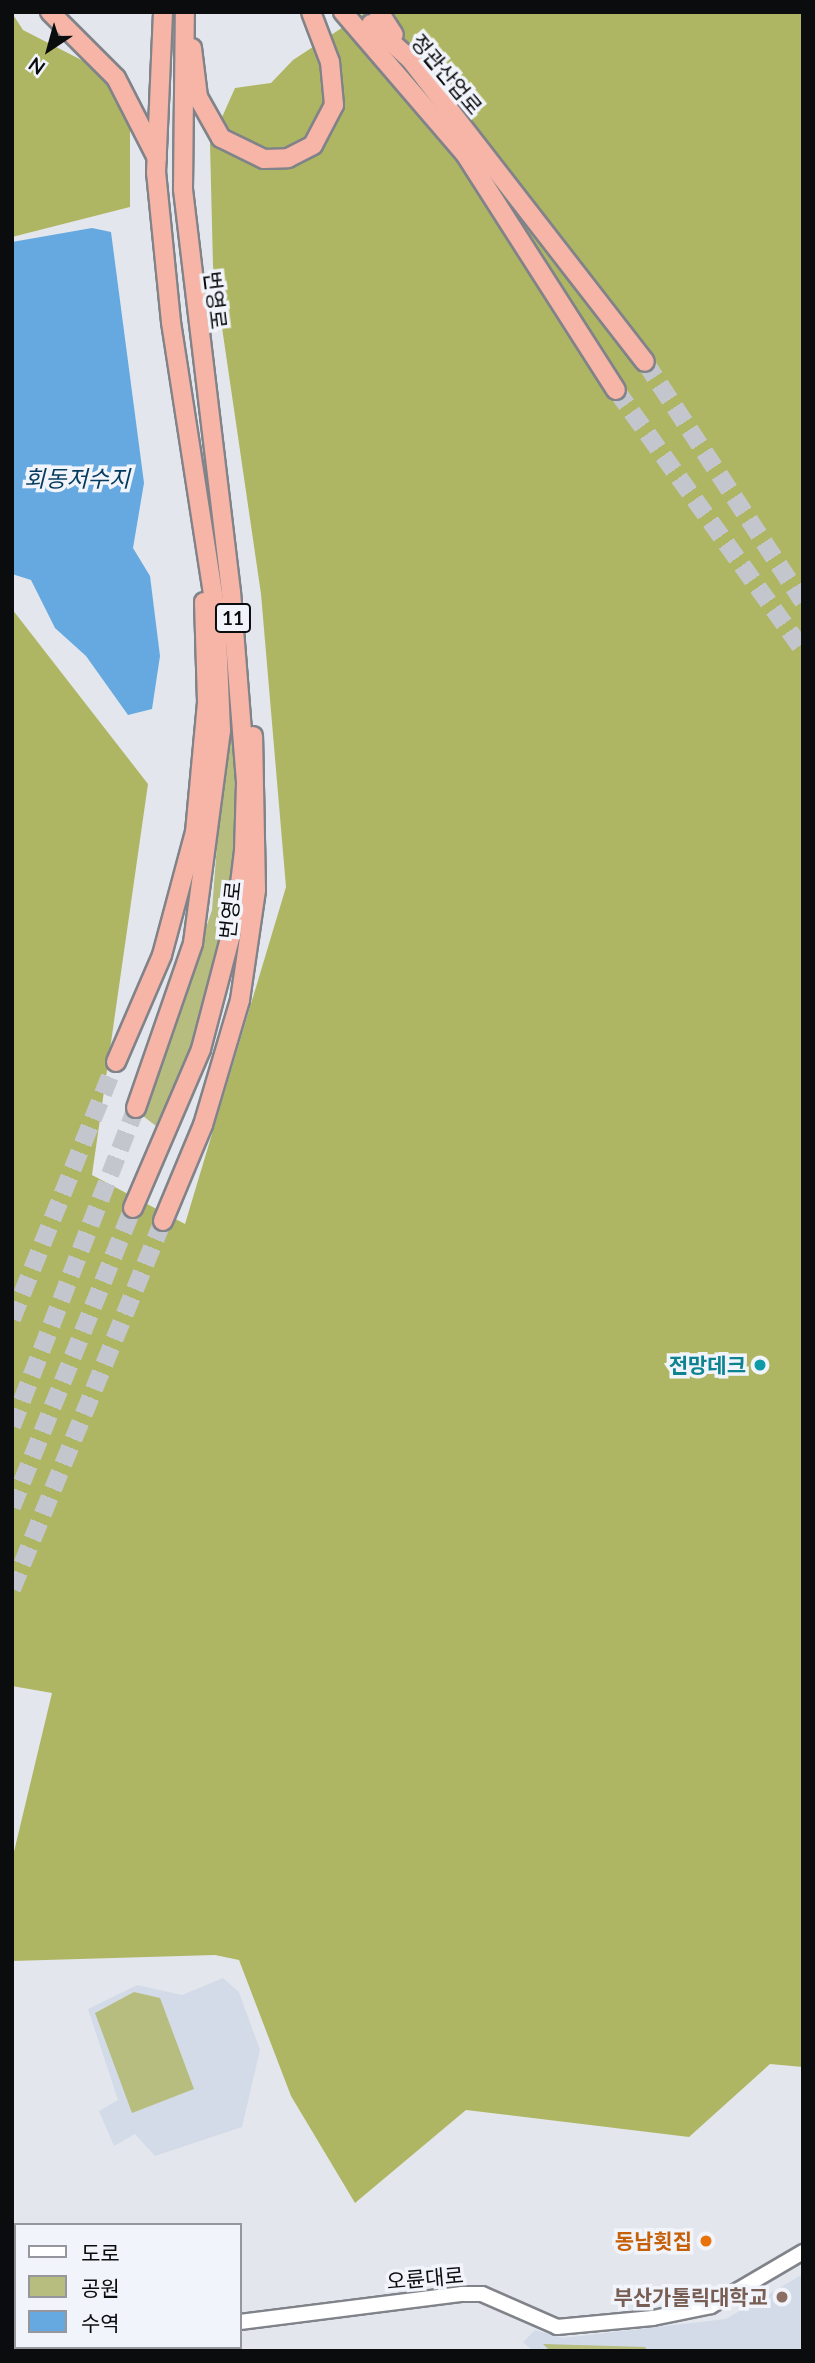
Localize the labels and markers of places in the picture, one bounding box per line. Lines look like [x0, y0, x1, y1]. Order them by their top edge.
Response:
place label: 전망데크 [669, 1352, 746, 1378]
marker: 전망데크 [752, 1357, 768, 1373]
place label: 동남횟집 [615, 2228, 692, 2254]
marker: 동남횟집 [698, 2233, 714, 2249]
place label: 부산가톨릭대학교 [613, 2284, 768, 2310]
marker: 부산가톨릭대학교 [774, 2289, 790, 2305]

